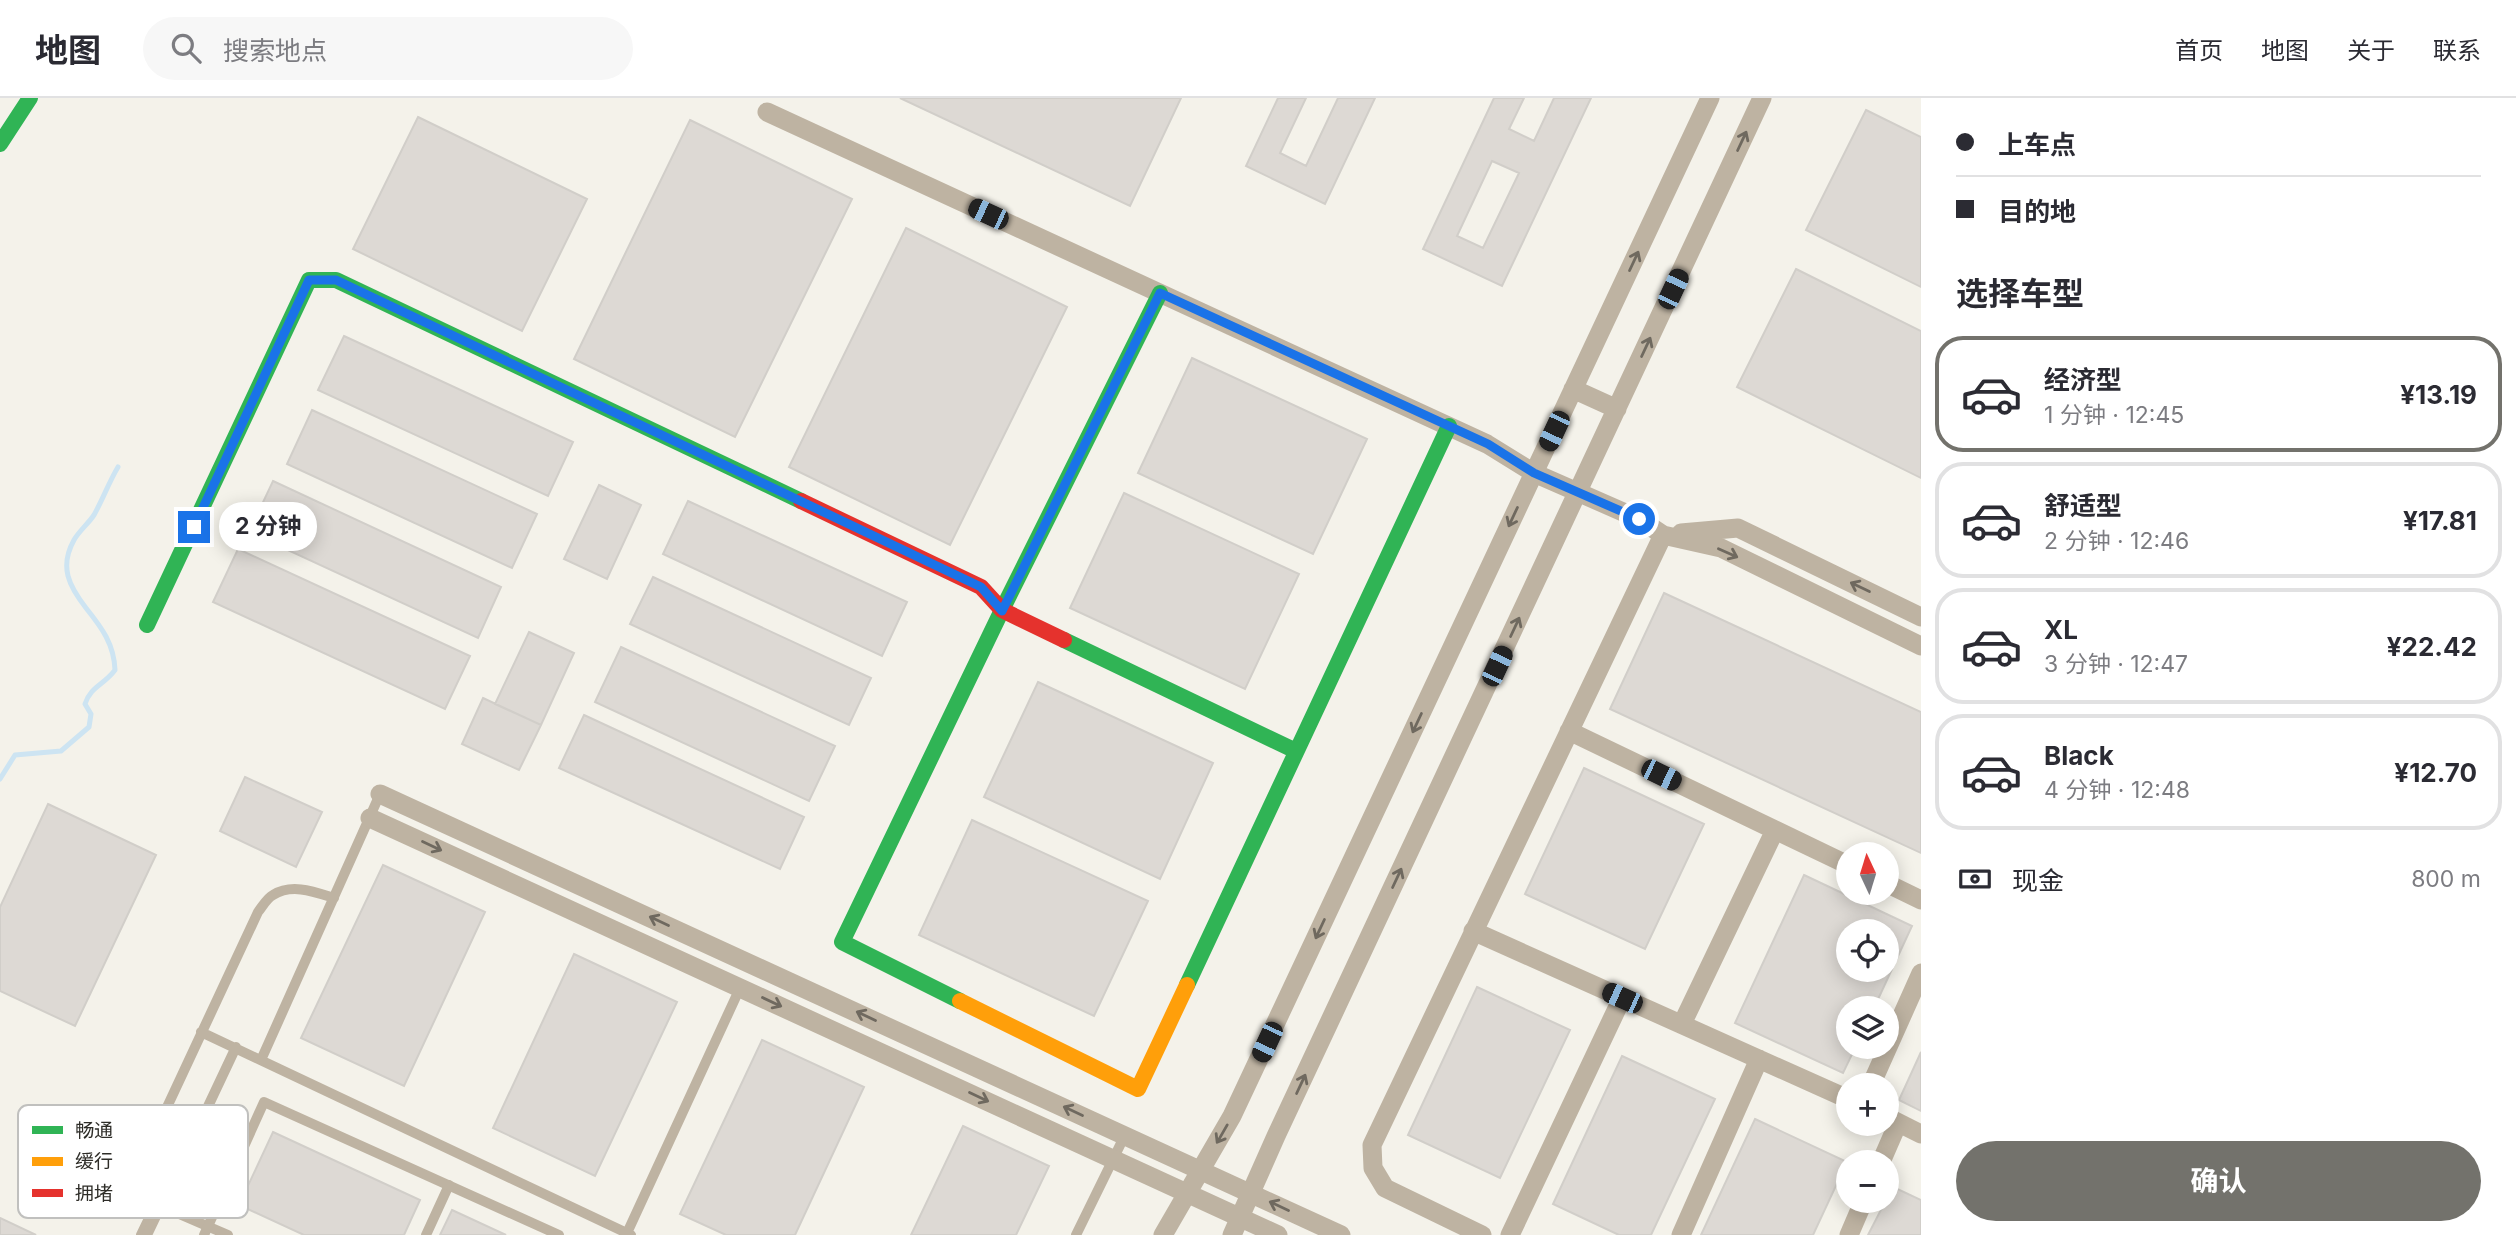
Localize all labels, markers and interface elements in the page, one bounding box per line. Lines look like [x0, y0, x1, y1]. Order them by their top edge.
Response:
search box [143, 17, 633, 80]
icon: search [167, 29, 205, 67]
text: 地图 [35, 30, 101, 70]
text: 搜索地点 [223, 35, 327, 66]
text: 首页 [2175, 36, 2223, 65]
text: 地图 [2261, 36, 2309, 65]
text: 关于 [2347, 36, 2395, 65]
text: 联系 [2433, 36, 2481, 65]
text: 上车点 [1998, 129, 2076, 160]
one-way arrow [1736, 131, 1749, 152]
car [965, 196, 1012, 232]
text: 目的地 [1998, 196, 2076, 227]
one-way arrow [1628, 250, 1641, 271]
car [1655, 266, 1692, 312]
text: 选择车型 [1956, 274, 2084, 313]
one-way arrow [1640, 337, 1653, 358]
icon: car [1960, 363, 2023, 426]
text: 经济型 [2044, 364, 2122, 395]
text: ¥13.19 [2400, 379, 2477, 410]
text: 1 分钟 · 12:45 [2044, 401, 2184, 429]
car [1536, 408, 1573, 454]
icon: car [1960, 489, 2023, 552]
text: 舒适型 [2044, 490, 2122, 521]
callout: 2 分钟 [218, 502, 316, 551]
route start [1623, 503, 1655, 535]
text: ¥17.81 [2403, 505, 2477, 536]
one-way arrow [1506, 506, 1519, 527]
route end [178, 511, 210, 543]
text: 2 分钟 [235, 512, 301, 540]
text: 2 分钟 · 12:46 [2044, 527, 2189, 555]
one-way arrow [1717, 547, 1738, 560]
one-way arrow [1849, 580, 1871, 593]
text: XL [2044, 614, 2078, 645]
icon: car [1960, 615, 2023, 678]
one-way arrow [1509, 617, 1522, 638]
text: ¥22.42 [2387, 631, 2477, 662]
car [1479, 643, 1516, 689]
text: 3 分钟 · 12:47 [2044, 650, 2188, 678]
one-way arrow [1409, 712, 1423, 733]
text: Black [2044, 740, 2114, 771]
icon: car [1960, 741, 2023, 804]
car [1638, 756, 1685, 794]
text: ¥12.70 [2394, 757, 2477, 788]
text: 4 分钟 · 12:48 [2044, 776, 2190, 804]
one-way arrow [421, 840, 442, 853]
north arrow [1836, 842, 1899, 905]
map controls [1836, 842, 1899, 1213]
icon: cash [1956, 860, 1994, 898]
text: 现金 [2012, 865, 2064, 896]
text: 800 m [2411, 865, 2481, 893]
one-way arrow [1391, 868, 1405, 889]
one-way arrow [649, 914, 670, 927]
one-way arrow [1313, 918, 1326, 939]
button: locate [1836, 919, 1899, 982]
car [1599, 980, 1646, 1016]
one-way arrow [761, 996, 782, 1010]
button: layers [1836, 996, 1899, 1059]
one-way arrow [856, 1009, 877, 1022]
car [1249, 1019, 1286, 1065]
button: + [1836, 1073, 1899, 1136]
one-way arrow [1295, 1074, 1308, 1095]
one-way arrow [968, 1091, 989, 1104]
one-way arrow [1063, 1104, 1084, 1117]
legend [18, 1105, 248, 1218]
text: 畅通 [75, 1119, 113, 1142]
one-way arrow [1215, 1124, 1229, 1144]
button: 确认 [1956, 1141, 2481, 1221]
text: 缓行 [75, 1150, 113, 1173]
button: − [1836, 1150, 1899, 1213]
text: 拥堵 [75, 1182, 113, 1205]
one-way arrow [1269, 1199, 1290, 1213]

